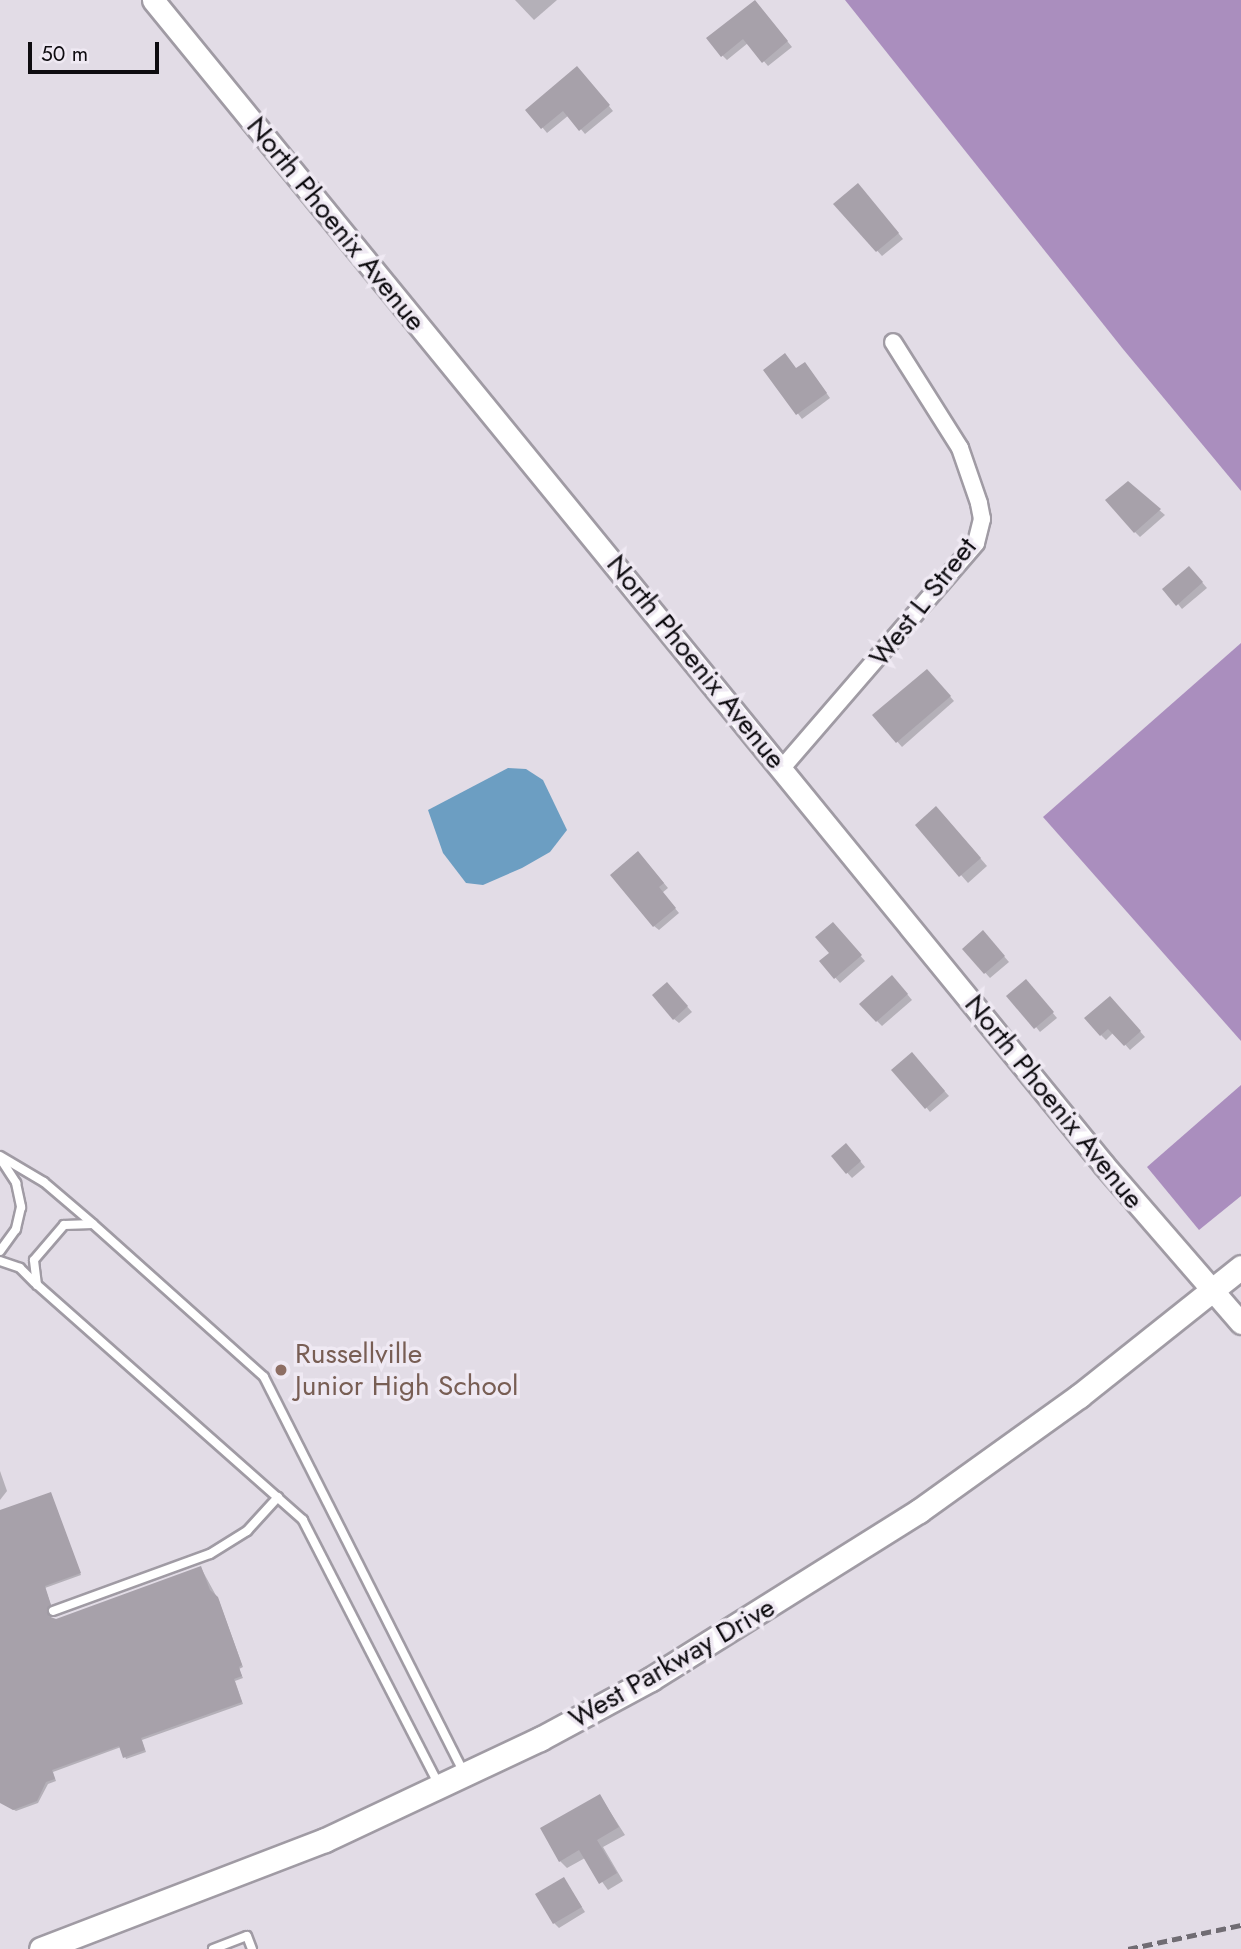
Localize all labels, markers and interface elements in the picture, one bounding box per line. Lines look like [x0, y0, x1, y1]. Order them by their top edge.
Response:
scale bar [32, 28, 163, 72]
text: 50 m [41, 39, 88, 69]
street label: North Phoenix Avenue [239, 110, 433, 338]
street label: West L Street [862, 531, 984, 673]
street label: North Phoenix Avenue [599, 548, 793, 776]
street label: North Phoenix Avenue [957, 988, 1151, 1216]
place label: Russellville Junior High School [295, 1337, 518, 1403]
marker: Russellville Junior High School [273, 1362, 289, 1378]
street label: West Parkway Drive [563, 1590, 781, 1736]

